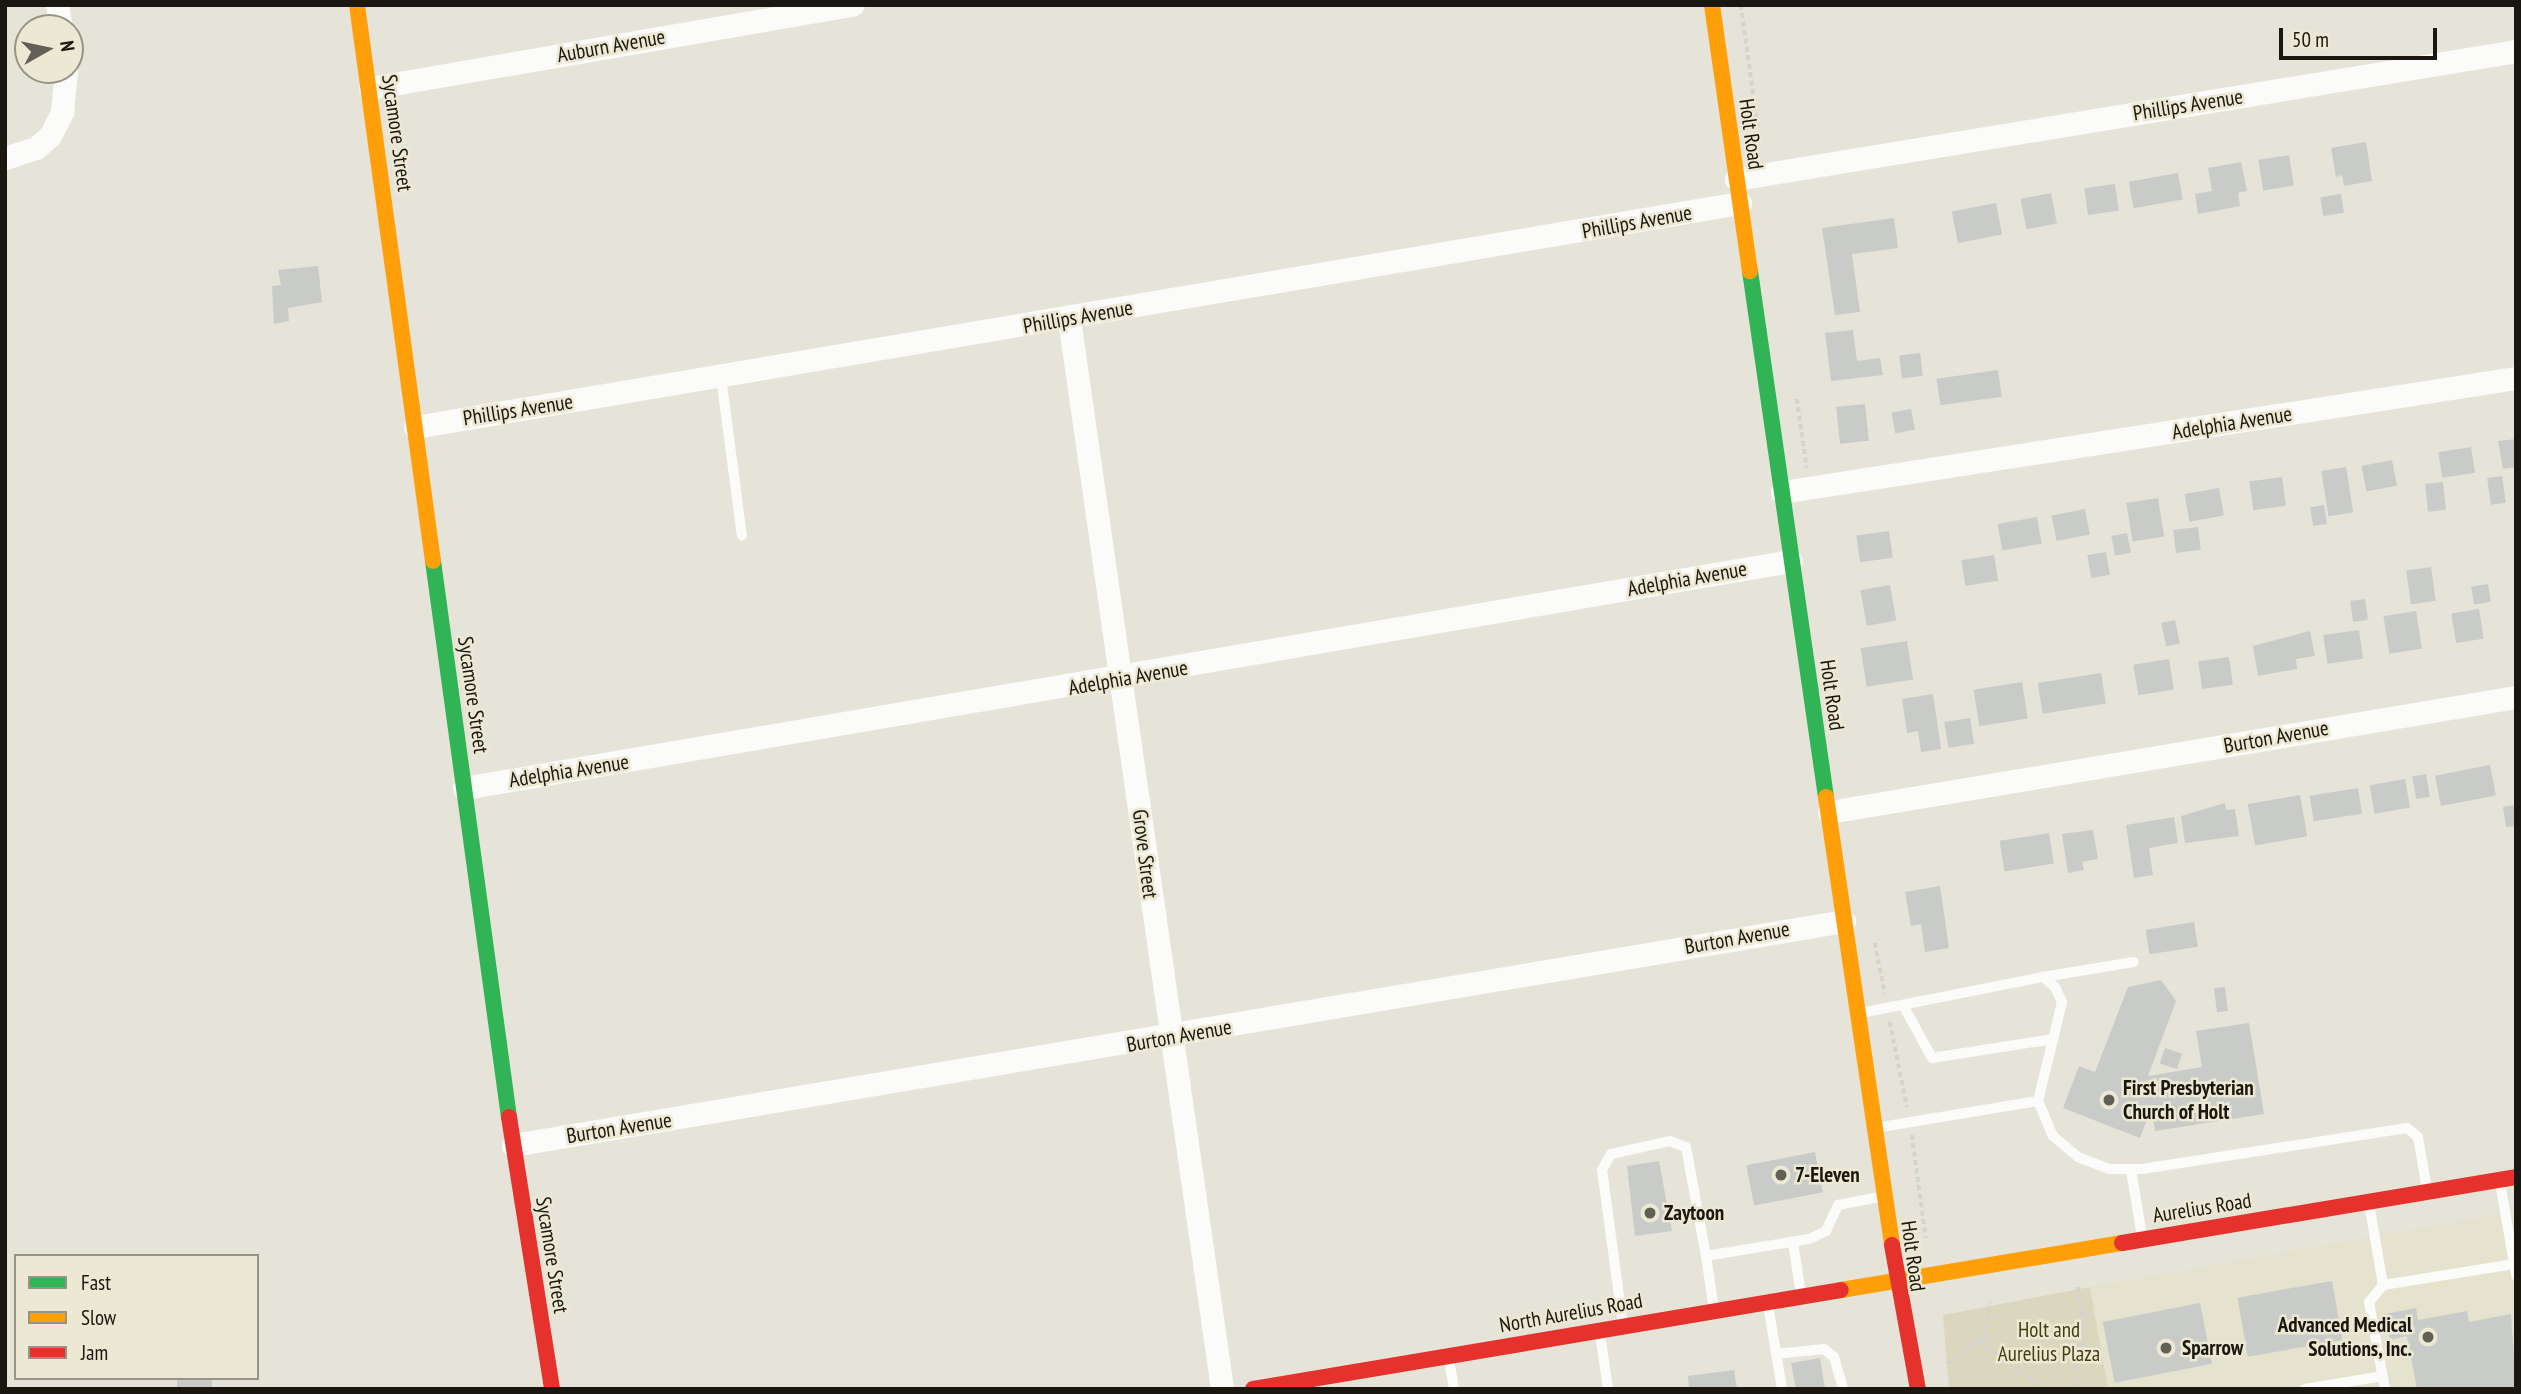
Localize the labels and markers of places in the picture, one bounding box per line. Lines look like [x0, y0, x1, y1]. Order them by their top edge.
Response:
place label: First Presbyterian Church of Holt [2123, 1075, 2254, 1125]
marker: First Presbyterian Church of Holt [2101, 1092, 2117, 1108]
place label: 7-Eleven [1795, 1162, 1860, 1188]
marker: 7-Eleven [1773, 1167, 1789, 1183]
place label: Zaytoon [1664, 1200, 1724, 1226]
marker: Zaytoon [1642, 1205, 1658, 1221]
place label: Advanced Medical Solutions, Inc. [2278, 1312, 2412, 1362]
marker: Advanced Medical Solutions, Inc. [2418, 1327, 2438, 1347]
place label: Sparrow [2182, 1335, 2243, 1361]
marker: Sparrow [2156, 1338, 2176, 1358]

